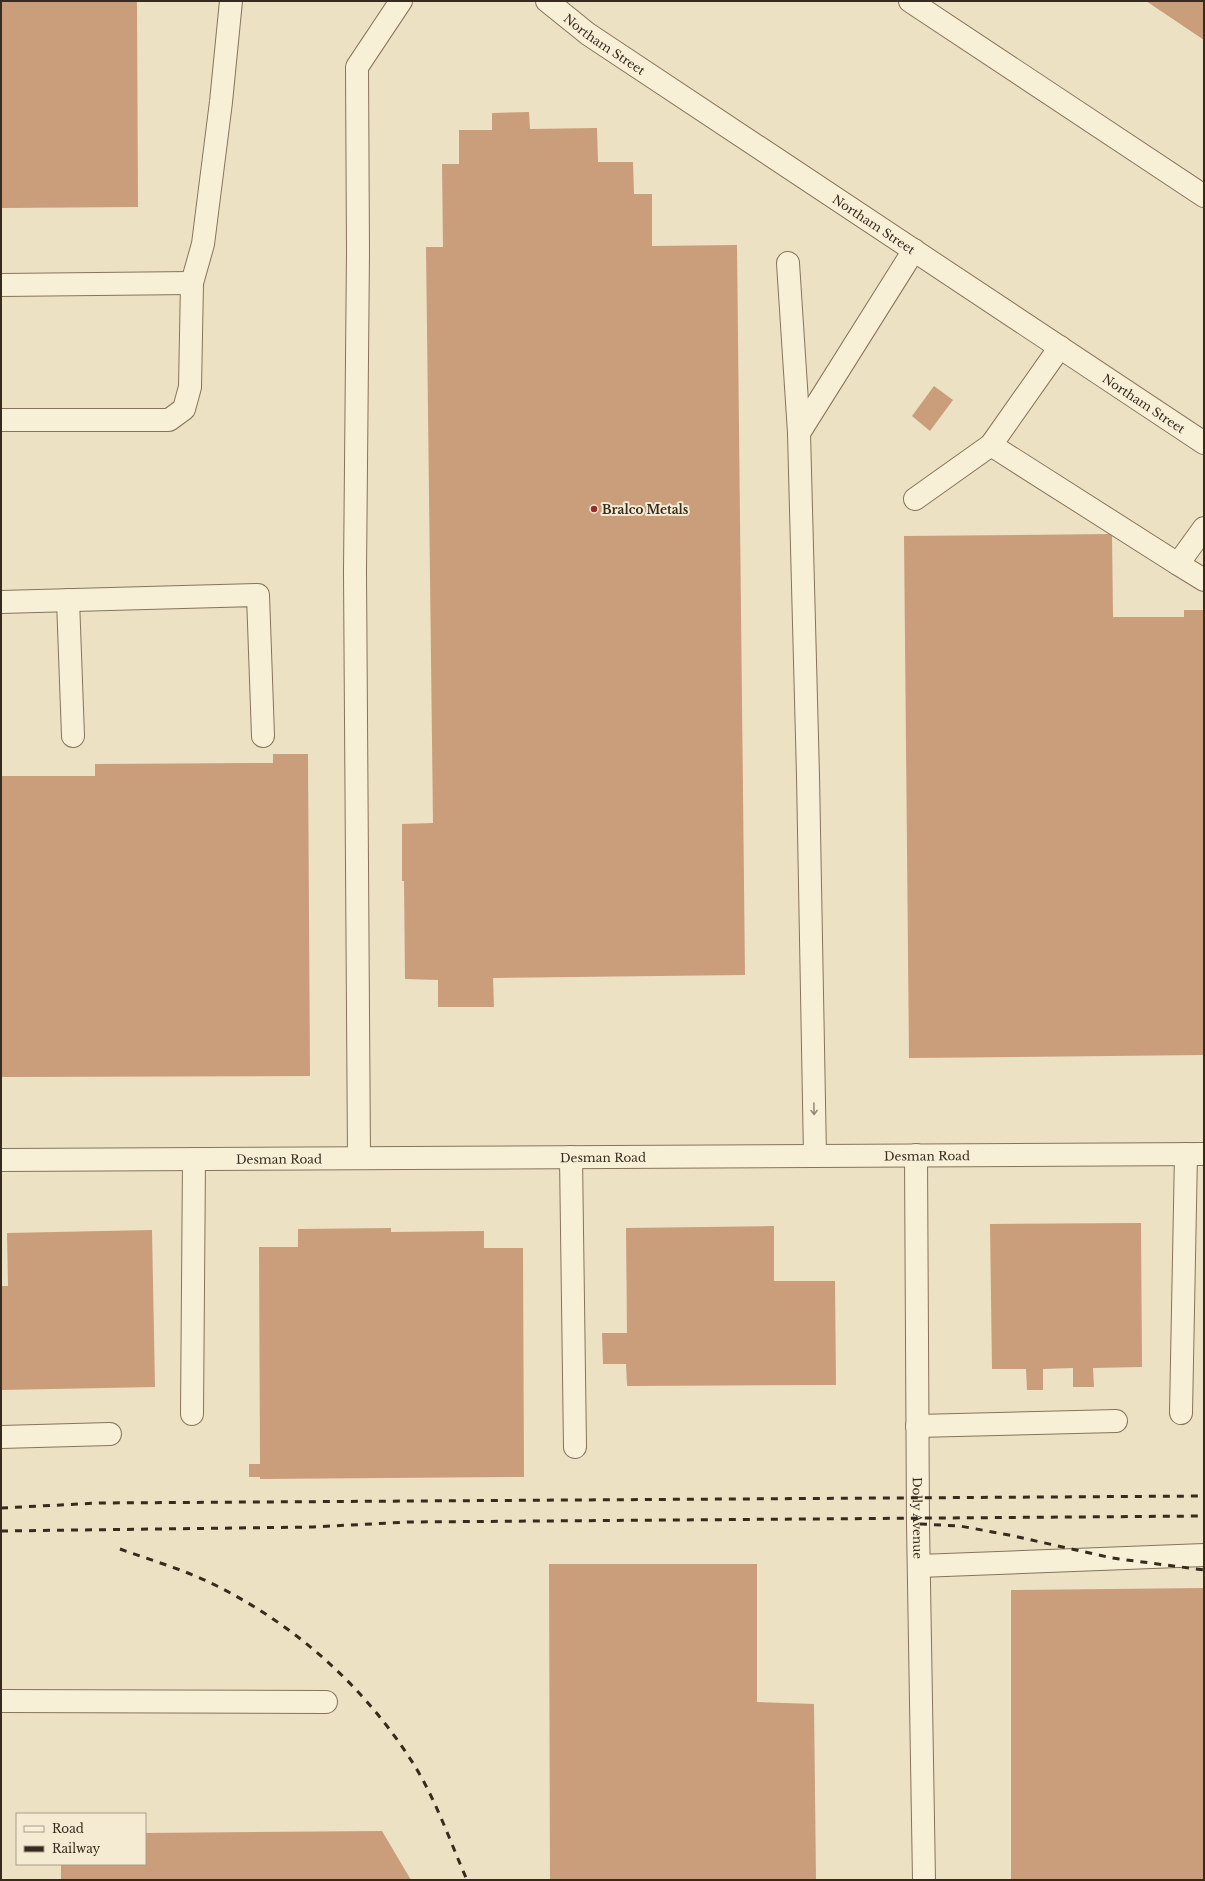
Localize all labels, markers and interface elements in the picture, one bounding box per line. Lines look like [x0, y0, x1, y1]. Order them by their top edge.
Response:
street label: Northam Street [561, 10, 649, 78]
street label: Northam Street [830, 191, 919, 257]
street label: Northam Street [1100, 370, 1188, 436]
place label: Bralco Metals [602, 502, 689, 517]
marker: Bralco Metals [589, 504, 599, 514]
one-way arrow [810, 1102, 818, 1115]
street label: Desman Road [884, 1148, 970, 1163]
street label: Desman Road [560, 1149, 646, 1165]
street label: Desman Road [236, 1151, 322, 1166]
street label: Dolly Avenue [910, 1477, 926, 1559]
legend [16, 1813, 146, 1865]
text: Road [52, 1821, 84, 1836]
text: Railway [52, 1841, 101, 1856]

